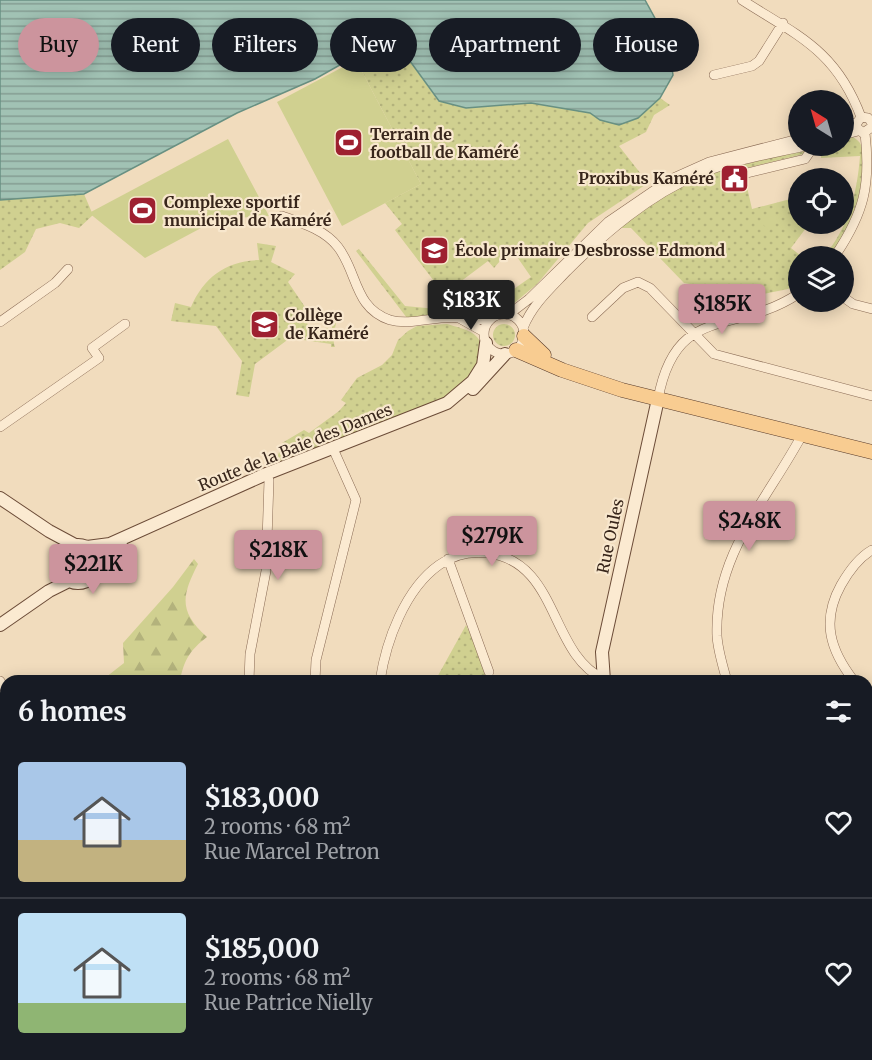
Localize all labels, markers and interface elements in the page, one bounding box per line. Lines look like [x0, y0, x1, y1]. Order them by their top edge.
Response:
chip: Buy [18, 18, 99, 72]
chip: Rent [111, 18, 200, 72]
chip: Filters [212, 18, 318, 72]
chip: New [330, 18, 417, 72]
chip: Apartment [429, 18, 581, 72]
chip: House [593, 18, 699, 72]
north arrow [788, 90, 854, 156]
map controls [788, 90, 854, 312]
place label: Terrain de football de Kaméré [370, 124, 519, 162]
sports icon: Terrain de football de Kaméré [333, 127, 365, 159]
public building icon: Proxibus Kaméré [719, 162, 751, 194]
place label: Proxibus Kaméré [578, 168, 714, 188]
button: locate [788, 168, 854, 234]
place label: Complexe sportif municipal de Kaméré [164, 192, 332, 230]
sports icon: Complexe sportif municipal de Kaméré [127, 195, 159, 227]
school or university icon: École primaire Desbrosse Edmond [418, 234, 450, 266]
place label: École primaire Desbrosse Edmond [455, 240, 725, 260]
button: layers [788, 246, 854, 312]
pin: $183K [429, 280, 513, 331]
pin: $185K [680, 284, 764, 335]
text: $183K [442, 287, 500, 312]
text: $185K [692, 291, 752, 316]
place label: Collège de Kaméré [285, 305, 369, 343]
school or university icon: Collège de Kaméré [248, 308, 280, 340]
street label: Route de la Baie des Dames [195, 399, 395, 495]
street label: Rue Oules [592, 497, 628, 575]
pin: $248K [707, 501, 791, 552]
text: $248K [717, 508, 781, 533]
pin: $279K [450, 516, 534, 567]
text: $279K [461, 523, 523, 548]
pin: $218K [236, 530, 320, 581]
text: $218K [248, 537, 308, 562]
pin: $221K [51, 544, 135, 595]
text: $221K [63, 551, 123, 576]
text: 6 homes [18, 695, 127, 728]
icon: filters [822, 695, 855, 728]
text: $183,000 [204, 781, 320, 814]
icon: home [66, 786, 138, 858]
icon: heart [822, 806, 855, 839]
text: 2 rooms · 68 m² [204, 814, 351, 839]
text: Rue Marcel Petron [204, 839, 380, 864]
text: $185,000 [204, 932, 320, 965]
icon: home [66, 937, 138, 1009]
icon: heart [822, 957, 855, 990]
text: 2 rooms · 68 m² [204, 965, 351, 990]
text: Rue Patrice Nielly [204, 990, 373, 1015]

